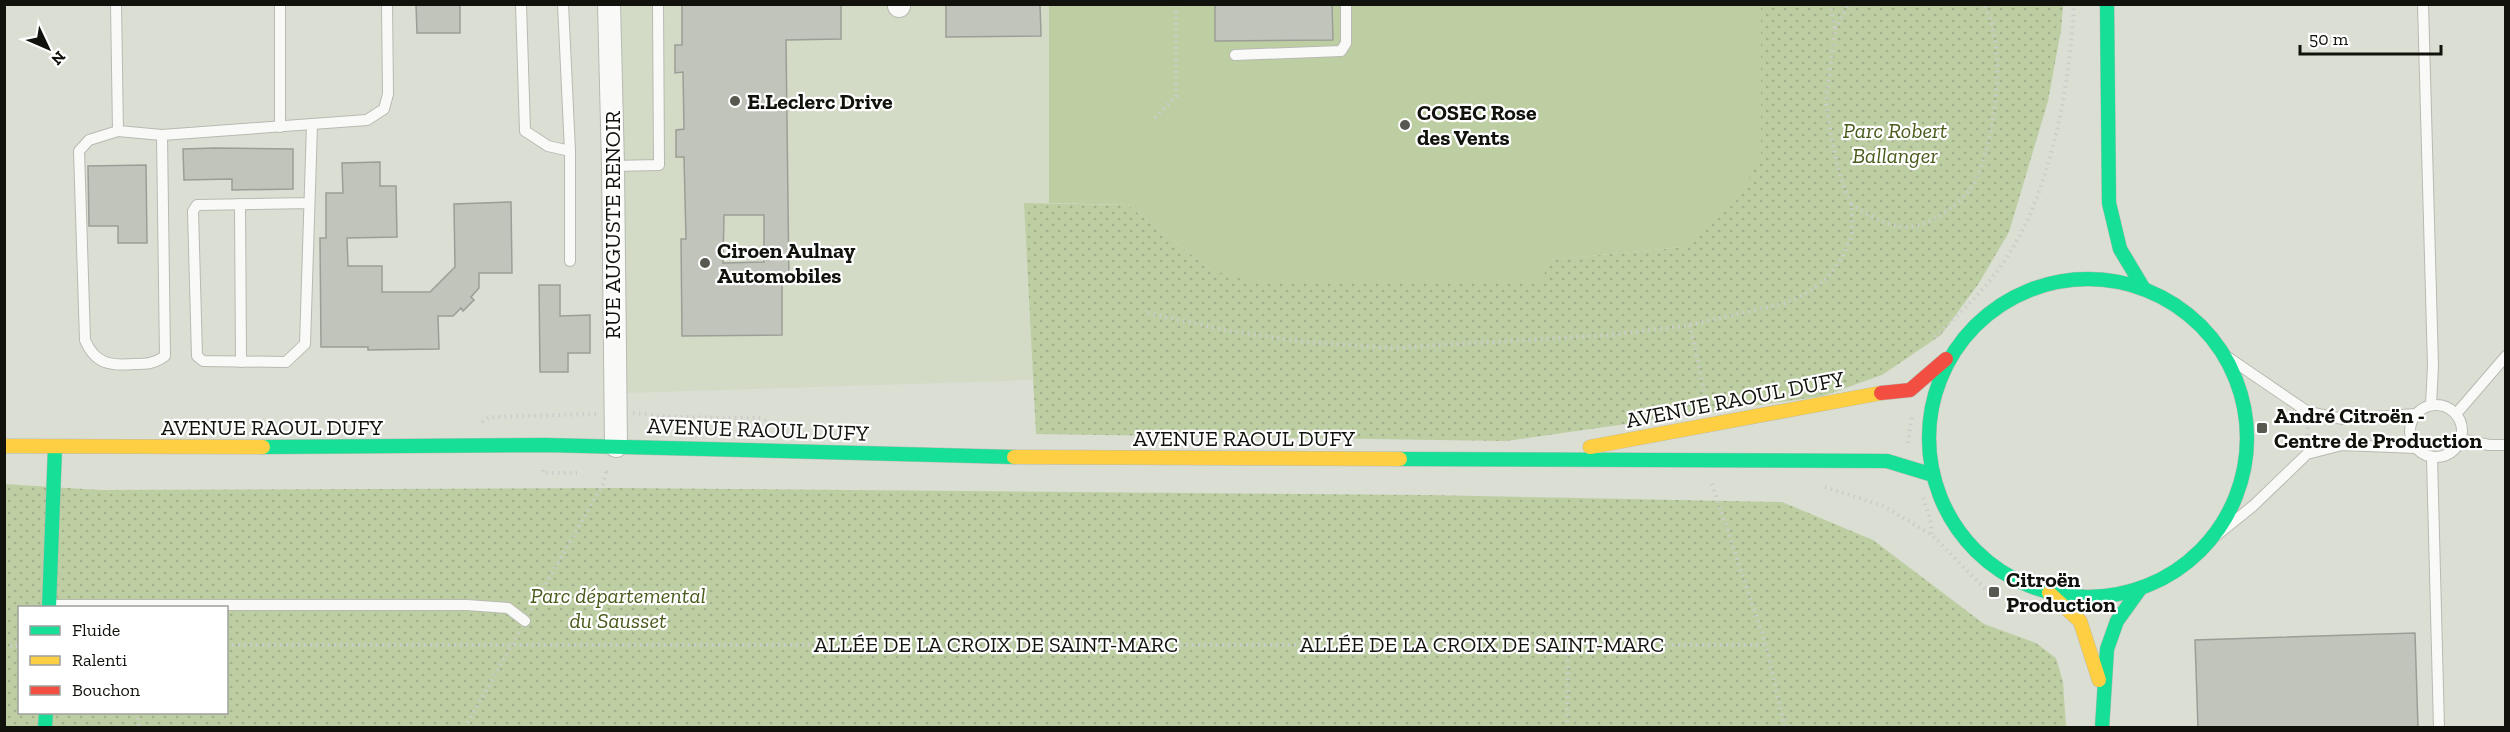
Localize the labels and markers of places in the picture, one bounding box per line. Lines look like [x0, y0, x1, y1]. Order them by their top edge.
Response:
place label: E.Leclerc Drive [747, 88, 893, 115]
marker: E.Leclerc Drive [728, 94, 742, 108]
place label: COSEC Rose des Vents [1417, 99, 1537, 151]
marker: COSEC Rose des Vents [1398, 118, 1412, 132]
place label: Ciroen Aulnay Automobiles [717, 237, 856, 289]
marker: Ciroen Aulnay Automobiles [698, 256, 712, 270]
place label: André Citroën - Centre de Production [2274, 402, 2482, 454]
marker: André Citroën - Centre de Production [2255, 421, 2269, 435]
place label: Citroën Production [2006, 566, 2116, 618]
marker: Citroën Production [1987, 585, 2001, 599]

